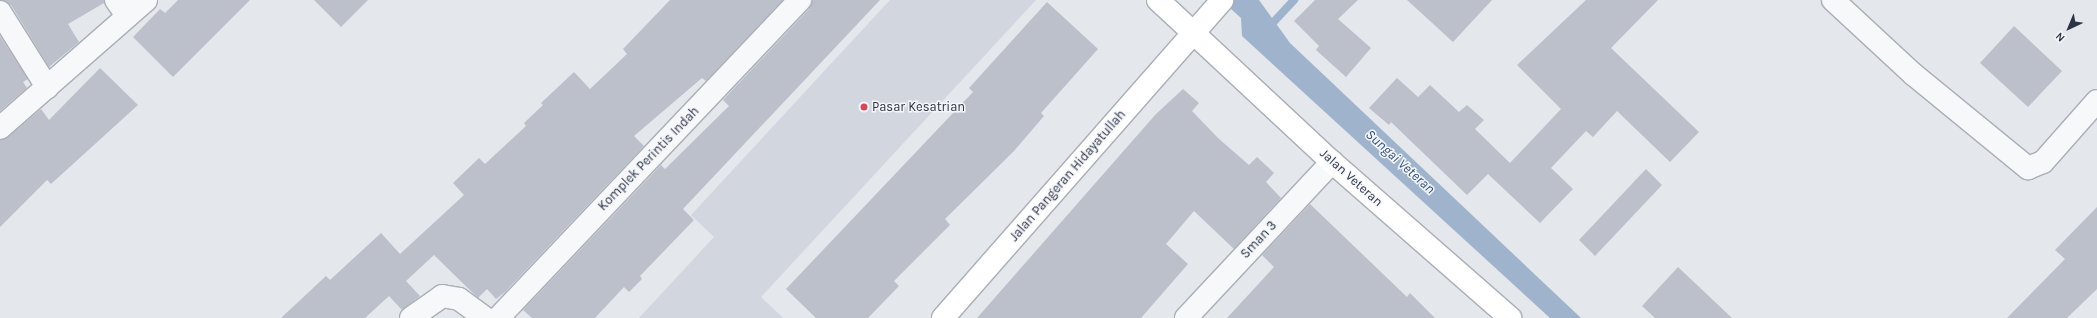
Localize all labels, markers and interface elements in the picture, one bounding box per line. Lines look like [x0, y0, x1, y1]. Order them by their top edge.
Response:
north arrow [2049, 8, 2089, 48]
text: N [2053, 30, 2068, 44]
place label: Pasar Kesatrian [872, 99, 965, 115]
marker: Pasar Kesatrian [859, 102, 869, 112]
street label: Komplek Perintis Indah [595, 104, 703, 214]
street label: Jalan Pangeran Hidayatullah [1007, 107, 1129, 245]
water label: Sungai Veteran [1362, 126, 1438, 198]
street label: Jalan Veteran [1316, 146, 1386, 210]
street label: Sman 3 [1238, 218, 1280, 262]

